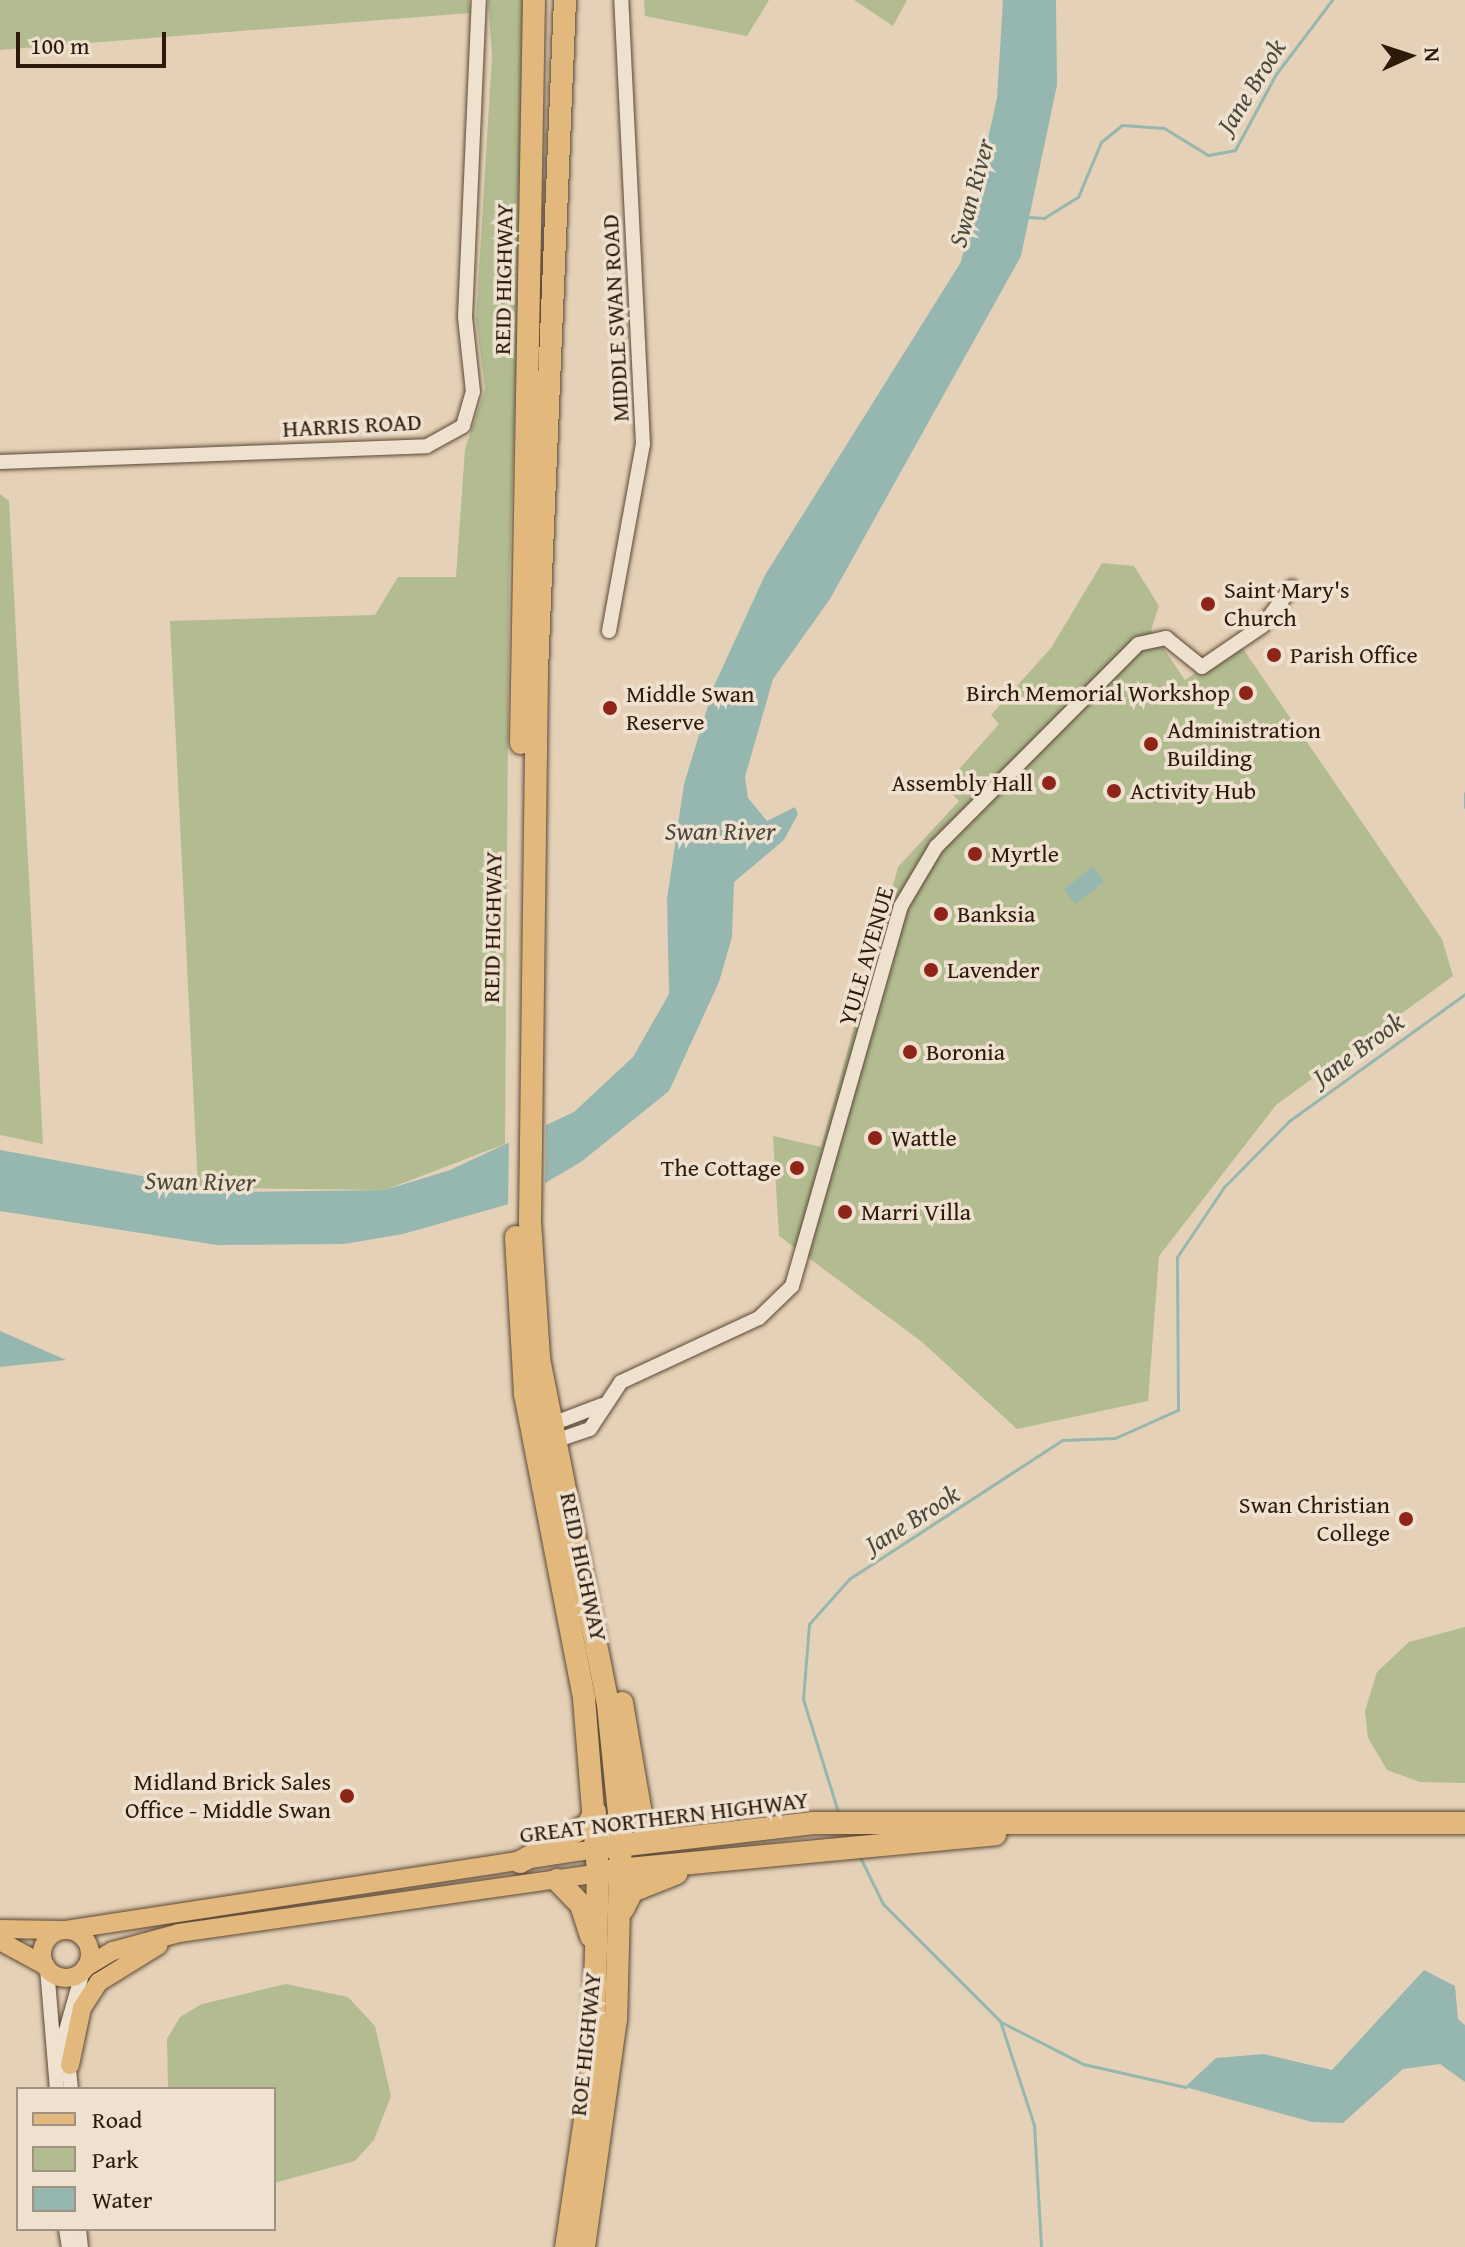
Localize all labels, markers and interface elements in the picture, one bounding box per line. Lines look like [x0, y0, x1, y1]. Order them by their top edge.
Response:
scale bar [20, 16, 170, 66]
north arrow [1369, 16, 1449, 96]
text: 100 m [30, 28, 90, 63]
water label: Jane Brook [1210, 33, 1292, 139]
text: N [1417, 47, 1449, 63]
water label: Swan River [942, 135, 1000, 251]
street label: REID HIGHWAY [487, 203, 519, 355]
street label: MIDDLE SWAN ROAD [595, 213, 635, 423]
street label: HARRIS ROAD [282, 407, 422, 443]
place label: Saint Mary's Church [1224, 576, 1350, 632]
marker: Saint Mary's Church [1199, 595, 1217, 613]
place label: Parish Office [1290, 641, 1418, 669]
marker: Parish Office [1265, 646, 1283, 664]
place label: Birch Memorial Workshop [966, 679, 1230, 707]
place label: Middle Swan Reserve [626, 680, 755, 736]
marker: Birch Memorial Workshop [1237, 684, 1255, 702]
marker: Middle Swan Reserve [601, 699, 619, 717]
place label: Administration Building [1167, 716, 1321, 772]
marker: Administration Building [1142, 735, 1160, 753]
place label: Assembly Hall [891, 769, 1033, 797]
marker: Assembly Hall [1040, 774, 1058, 792]
place label: Activity Hub [1130, 777, 1256, 805]
marker: Activity Hub [1105, 782, 1123, 800]
water label: Swan River [664, 815, 776, 847]
place label: Myrtle [991, 840, 1059, 868]
marker: Myrtle [966, 845, 984, 863]
street label: REID HIGHWAY [476, 851, 508, 1003]
street label: YULE AVENUE [832, 883, 900, 1029]
place label: Banksia [957, 900, 1035, 928]
marker: Banksia [932, 905, 950, 923]
place label: Lavender [947, 956, 1040, 984]
marker: Lavender [922, 961, 940, 979]
water label: Jane Brook [1306, 1005, 1410, 1093]
place label: Boronia [926, 1038, 1005, 1066]
marker: Boronia [901, 1043, 919, 1061]
place label: Wattle [891, 1124, 957, 1152]
marker: Wattle [866, 1129, 884, 1147]
place label: The Cottage [661, 1154, 781, 1182]
marker: The Cottage [788, 1159, 806, 1177]
water label: Swan River [144, 1164, 256, 1198]
place label: Marri Villa [861, 1198, 971, 1226]
marker: Marri Villa [836, 1203, 854, 1221]
water label: Jane Brook [859, 1478, 965, 1560]
street label: REID HIGHWAY [554, 1490, 614, 1644]
place label: Swan Christian College [1239, 1491, 1390, 1547]
marker: Swan Christian College [1397, 1510, 1415, 1528]
place label: Midland Brick Sales Office - Middle Swan [125, 1768, 331, 1824]
street label: GREAT NORTHERN HIGHWAY [518, 1785, 810, 1849]
marker: Midland Brick Sales Office - Middle Swan [338, 1787, 356, 1805]
street label: ROE HIGHWAY [563, 1971, 607, 2117]
legend [16, 2087, 276, 2231]
text: Road [92, 2102, 142, 2137]
text: Park [92, 2142, 138, 2177]
text: Water [92, 2182, 152, 2217]

